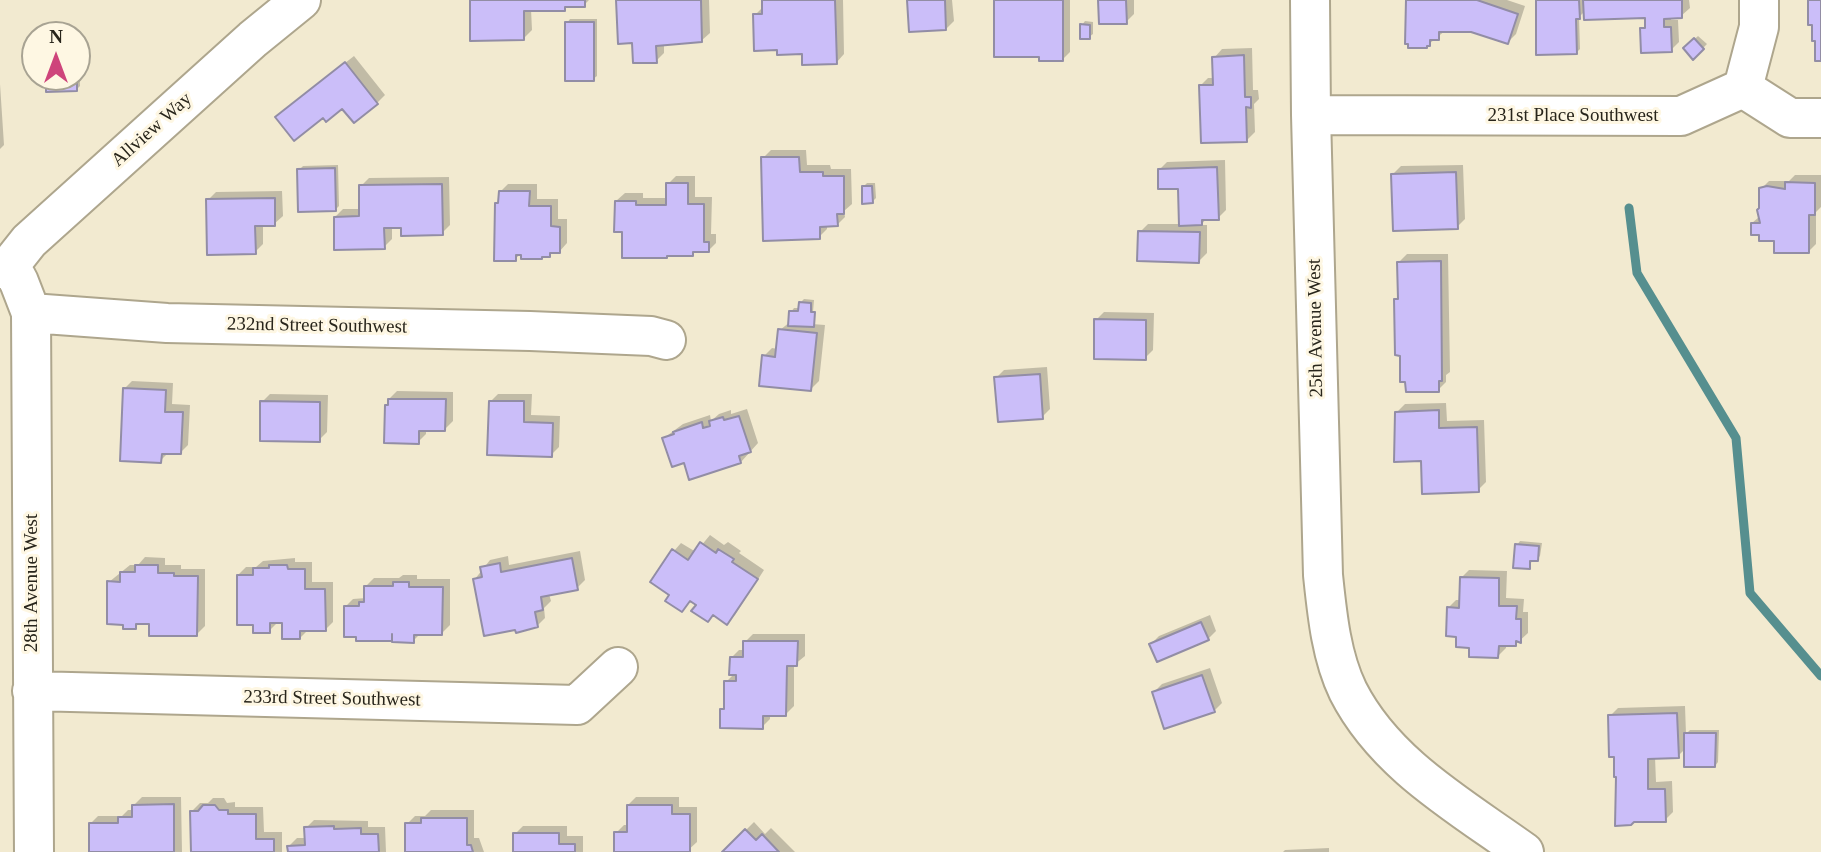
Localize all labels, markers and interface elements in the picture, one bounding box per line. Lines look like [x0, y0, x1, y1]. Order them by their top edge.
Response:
north arrow [21, 21, 91, 91]
text: N [49, 26, 63, 47]
street label: Allview Way [107, 88, 197, 172]
street label: 231st Place Southwest [1488, 105, 1658, 127]
street label: 25th Avenue West [1303, 259, 1329, 397]
street label: 232nd Street Southwest [227, 313, 407, 339]
street label: 28th Avenue West [21, 514, 43, 652]
street label: 233rd Street Southwest [243, 686, 421, 712]

